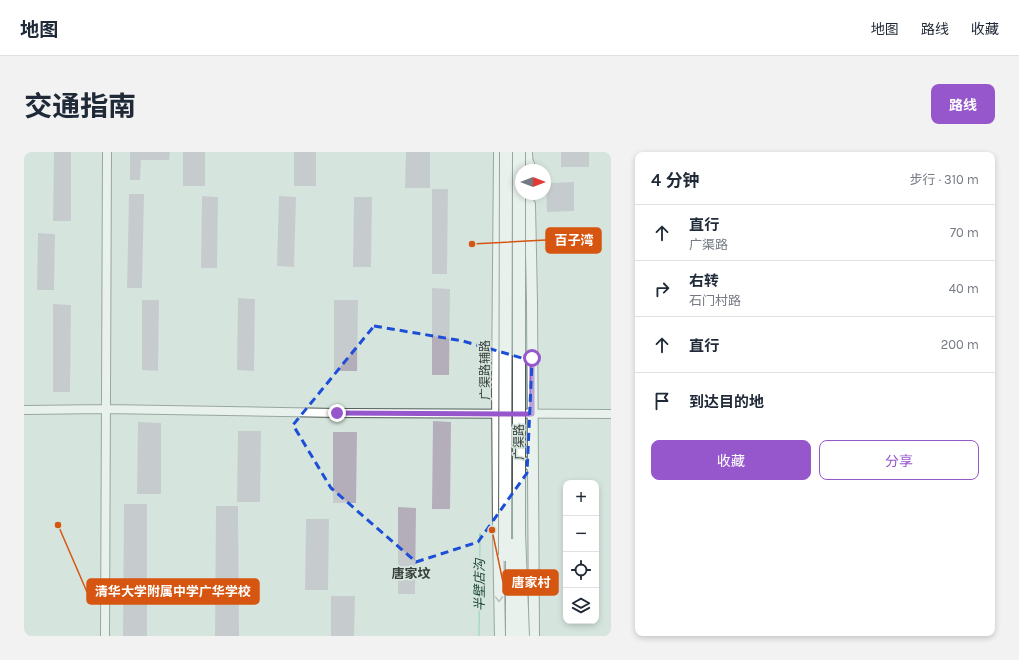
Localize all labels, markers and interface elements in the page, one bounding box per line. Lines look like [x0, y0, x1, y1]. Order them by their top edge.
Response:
text: 地图 [20, 19, 58, 41]
text: 地图 [871, 21, 899, 38]
text: 路线 [921, 21, 949, 38]
text: 收藏 [971, 21, 999, 38]
button: 路线 [931, 84, 995, 124]
text: 交通指南 [24, 90, 136, 123]
north arrow [515, 164, 551, 200]
text: 4 分钟 [651, 170, 699, 190]
text: 步行 · 310 m [910, 172, 979, 187]
text: 直行 [689, 216, 719, 234]
icon: ahead [651, 222, 673, 244]
text: 70 m [950, 225, 979, 240]
callout: 百子湾 [546, 228, 601, 253]
text: 百子湾 [554, 233, 594, 248]
text: 广渠路 [689, 237, 728, 252]
text: 右转 [689, 272, 719, 290]
icon: right [651, 278, 673, 300]
text: 40 m [949, 281, 979, 296]
text: 石门村路 [689, 293, 741, 308]
icon: ahead [651, 334, 673, 356]
text: 直行 [689, 337, 719, 355]
text: 200 m [941, 337, 979, 352]
street label: 广渠路辅路 [478, 340, 492, 400]
route start [523, 349, 541, 367]
icon: arrive [651, 390, 673, 412]
text: 到达目的地 [689, 393, 764, 411]
route end [328, 404, 346, 422]
street label: 广渠路 [512, 424, 526, 460]
button: 收藏 [651, 440, 811, 480]
button: 分享 [819, 440, 979, 480]
map controls [563, 480, 599, 624]
button: + [563, 480, 599, 516]
button: − [563, 516, 599, 552]
button: locate [563, 552, 599, 588]
water label: 半壁店沟 [472, 557, 487, 611]
district label: 唐家坟 [391, 566, 431, 581]
callout: 唐家村 [503, 570, 558, 595]
text: 唐家村 [511, 575, 551, 590]
callout: 清华大学附属中学广华学校 [87, 579, 259, 604]
text: 清华大学附属中学广华学校 [95, 584, 251, 599]
button: layers [563, 588, 599, 624]
one-way arrow [495, 596, 503, 602]

